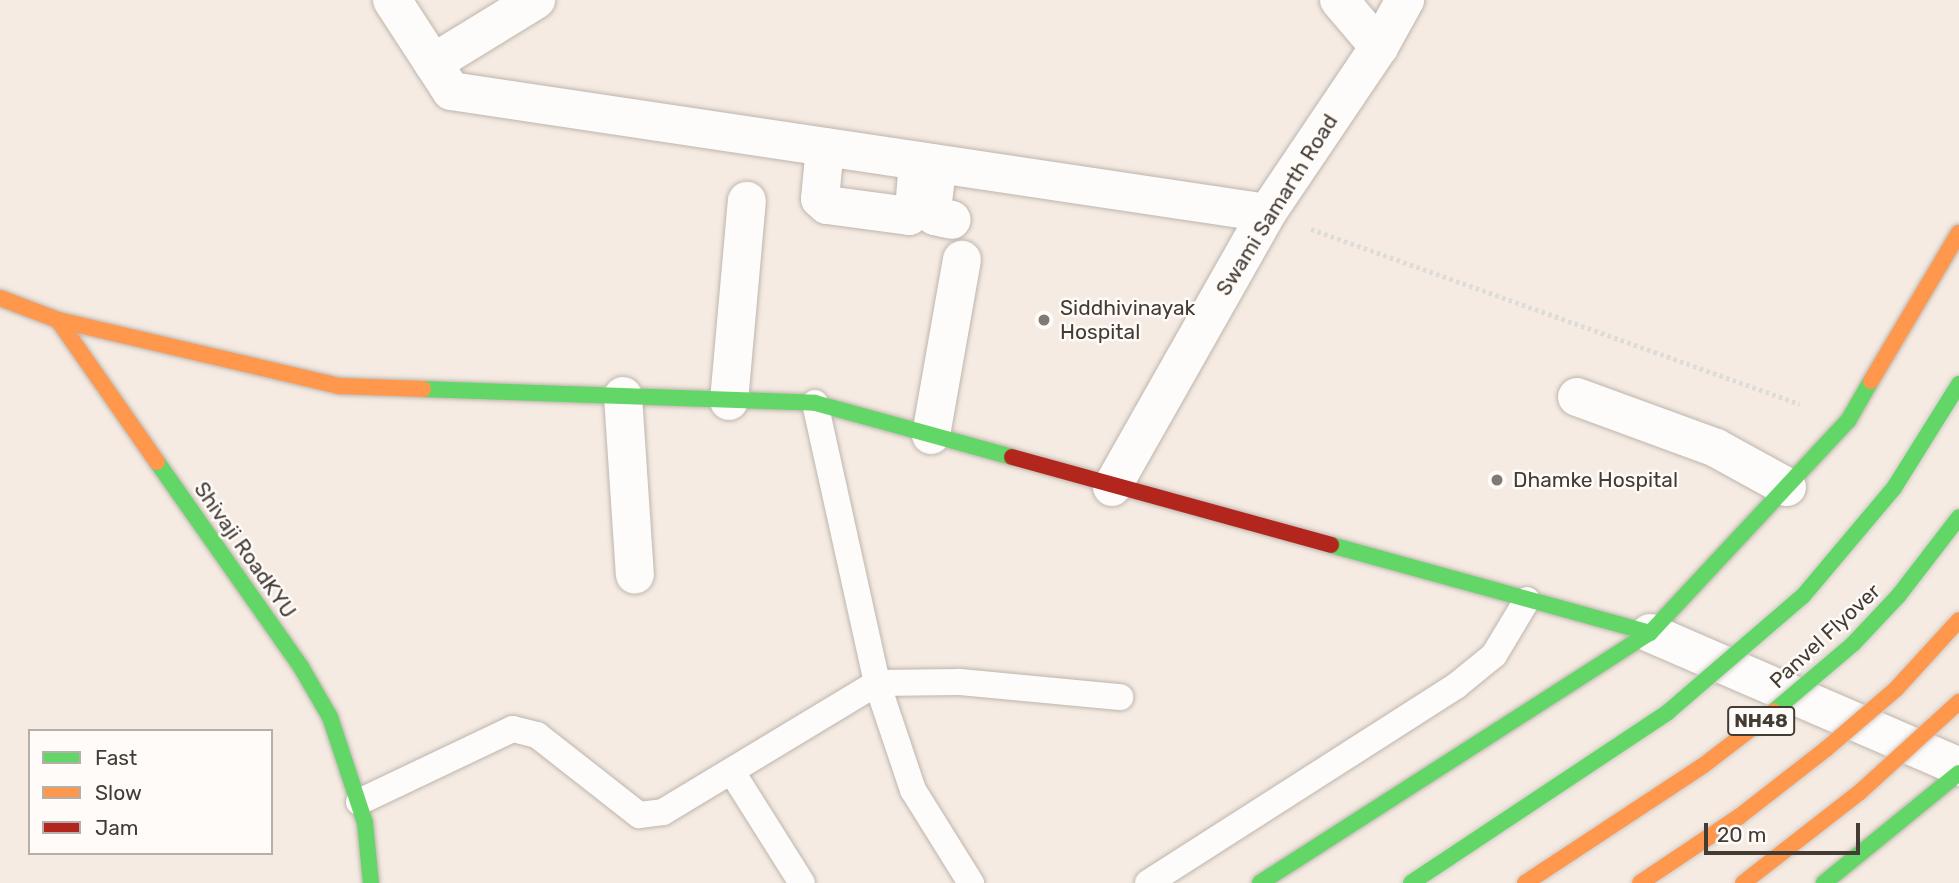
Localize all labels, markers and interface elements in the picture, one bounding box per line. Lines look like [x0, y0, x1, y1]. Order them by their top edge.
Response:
street label: Swami Samarth Road [1211, 110, 1343, 300]
place label: Siddhivinayak Hospital [1060, 295, 1195, 345]
marker: Siddhivinayak Hospital [1034, 310, 1054, 330]
place label: Dhamke Hospital [1513, 467, 1678, 493]
marker: Dhamke Hospital [1487, 470, 1507, 490]
street label: Shivaji RoadKYU [189, 477, 301, 623]
street label: Panvel Flyover [1765, 578, 1885, 694]
road number: NH48 [1726, 706, 1796, 736]
legend [28, 729, 273, 855]
text: Fast [95, 745, 137, 770]
text: Slow [95, 780, 142, 805]
scale bar [1707, 810, 1863, 854]
text: Jam [95, 815, 139, 840]
text: 20 m [1717, 822, 1766, 847]

